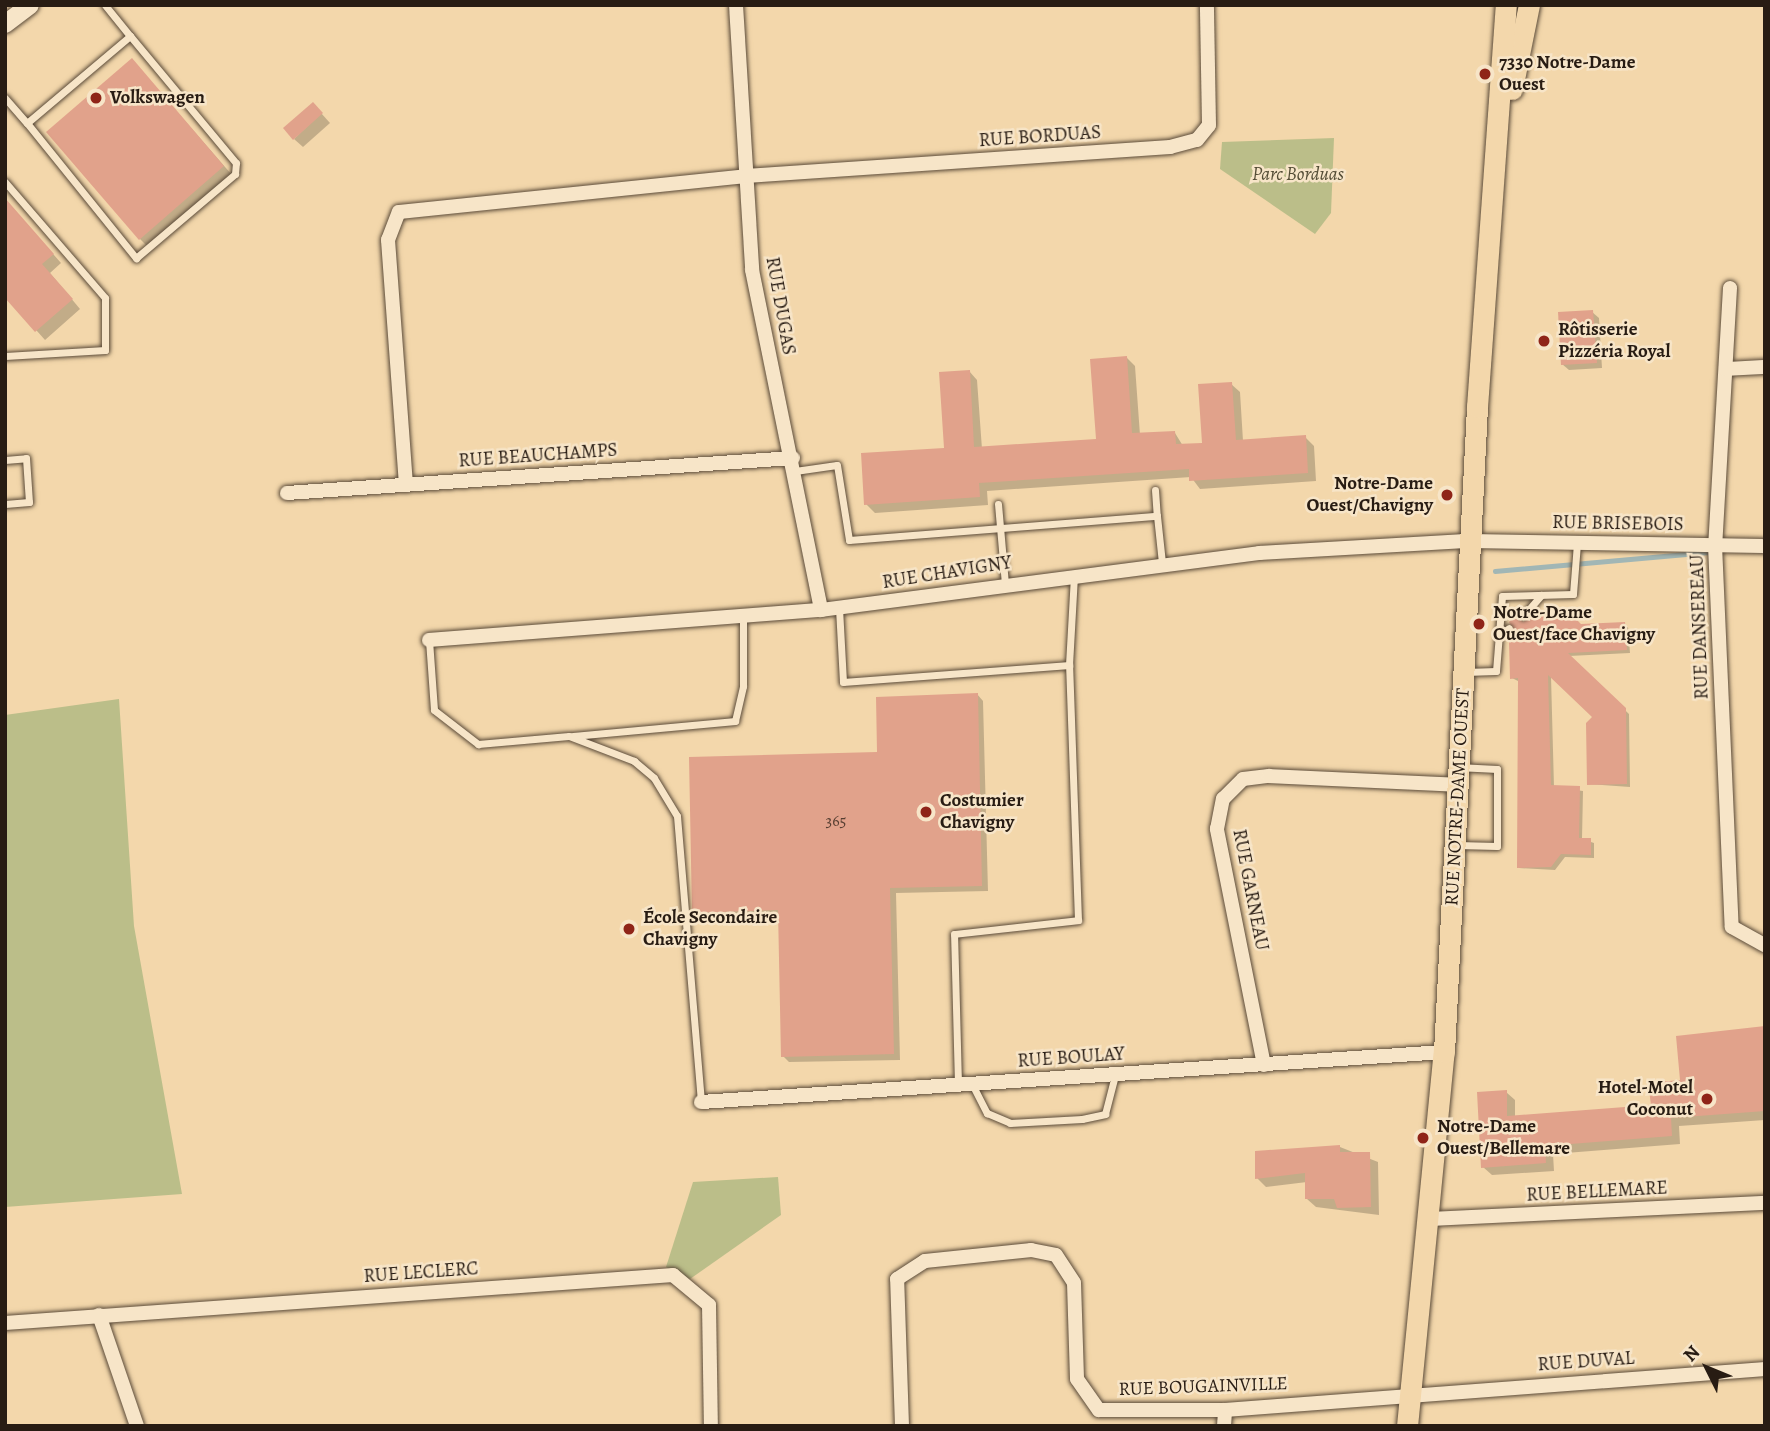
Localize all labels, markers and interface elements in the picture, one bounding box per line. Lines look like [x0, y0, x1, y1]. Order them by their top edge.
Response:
place label: 7330 Notre-Dame Ouest [1499, 52, 1635, 96]
marker: 7330 Notre-Dame Ouest [1477, 66, 1493, 82]
place label: Volkswagen [110, 87, 205, 109]
marker: Volkswagen [88, 90, 104, 106]
street label: RUE BORDUAS [978, 121, 1102, 153]
park label: Parc Borduas [1252, 164, 1344, 186]
street label: RUE DUGAS [760, 255, 800, 357]
place label: Rôtisserie Pizzéria Royal [1558, 319, 1670, 363]
marker: Rôtisserie Pizzéria Royal [1536, 333, 1552, 349]
street label: RUE BEAUCHAMPS [458, 439, 618, 473]
place label: Notre-Dame Ouest/Chavigny [1306, 473, 1433, 517]
marker: Notre-Dame Ouest/Chavigny [1439, 487, 1455, 503]
street label: RUE BRISEBOIS [1552, 511, 1684, 537]
street label: RUE CHAVIGNY [881, 552, 1013, 594]
street label: RUE DANSEREAU [1686, 554, 1714, 700]
place label: Notre-Dame Ouest/face Chavigny [1493, 602, 1655, 646]
marker: Notre-Dame Ouest/face Chavigny [1471, 616, 1487, 632]
street label: RUE NOTRE-DAME OUEST [1441, 687, 1475, 907]
place label: Costumier Chavigny [940, 790, 1024, 834]
marker: Costumier Chavigny [918, 804, 934, 820]
house number: 365 [826, 811, 846, 831]
street label: RUE GARNEAU [1227, 827, 1273, 953]
place label: École Secondaire Chavigny [643, 907, 777, 951]
marker: École Secondaire Chavigny [621, 921, 637, 937]
street label: RUE BOULAY [1017, 1043, 1125, 1073]
place label: Hotel-Motel Coconut [1598, 1077, 1693, 1121]
marker: Hotel-Motel Coconut [1699, 1091, 1715, 1107]
place label: Notre-Dame Ouest/Bellemare [1437, 1116, 1570, 1160]
marker: Notre-Dame Ouest/Bellemare [1415, 1130, 1431, 1146]
street label: RUE BELLEMARE [1526, 1177, 1668, 1207]
street label: RUE LECLERC [363, 1258, 479, 1288]
north arrow [1672, 1333, 1742, 1403]
text: N [1677, 1340, 1706, 1368]
street label: RUE DUVAL [1537, 1347, 1635, 1377]
street label: RUE BOUGAINVILLE [1118, 1373, 1288, 1401]

